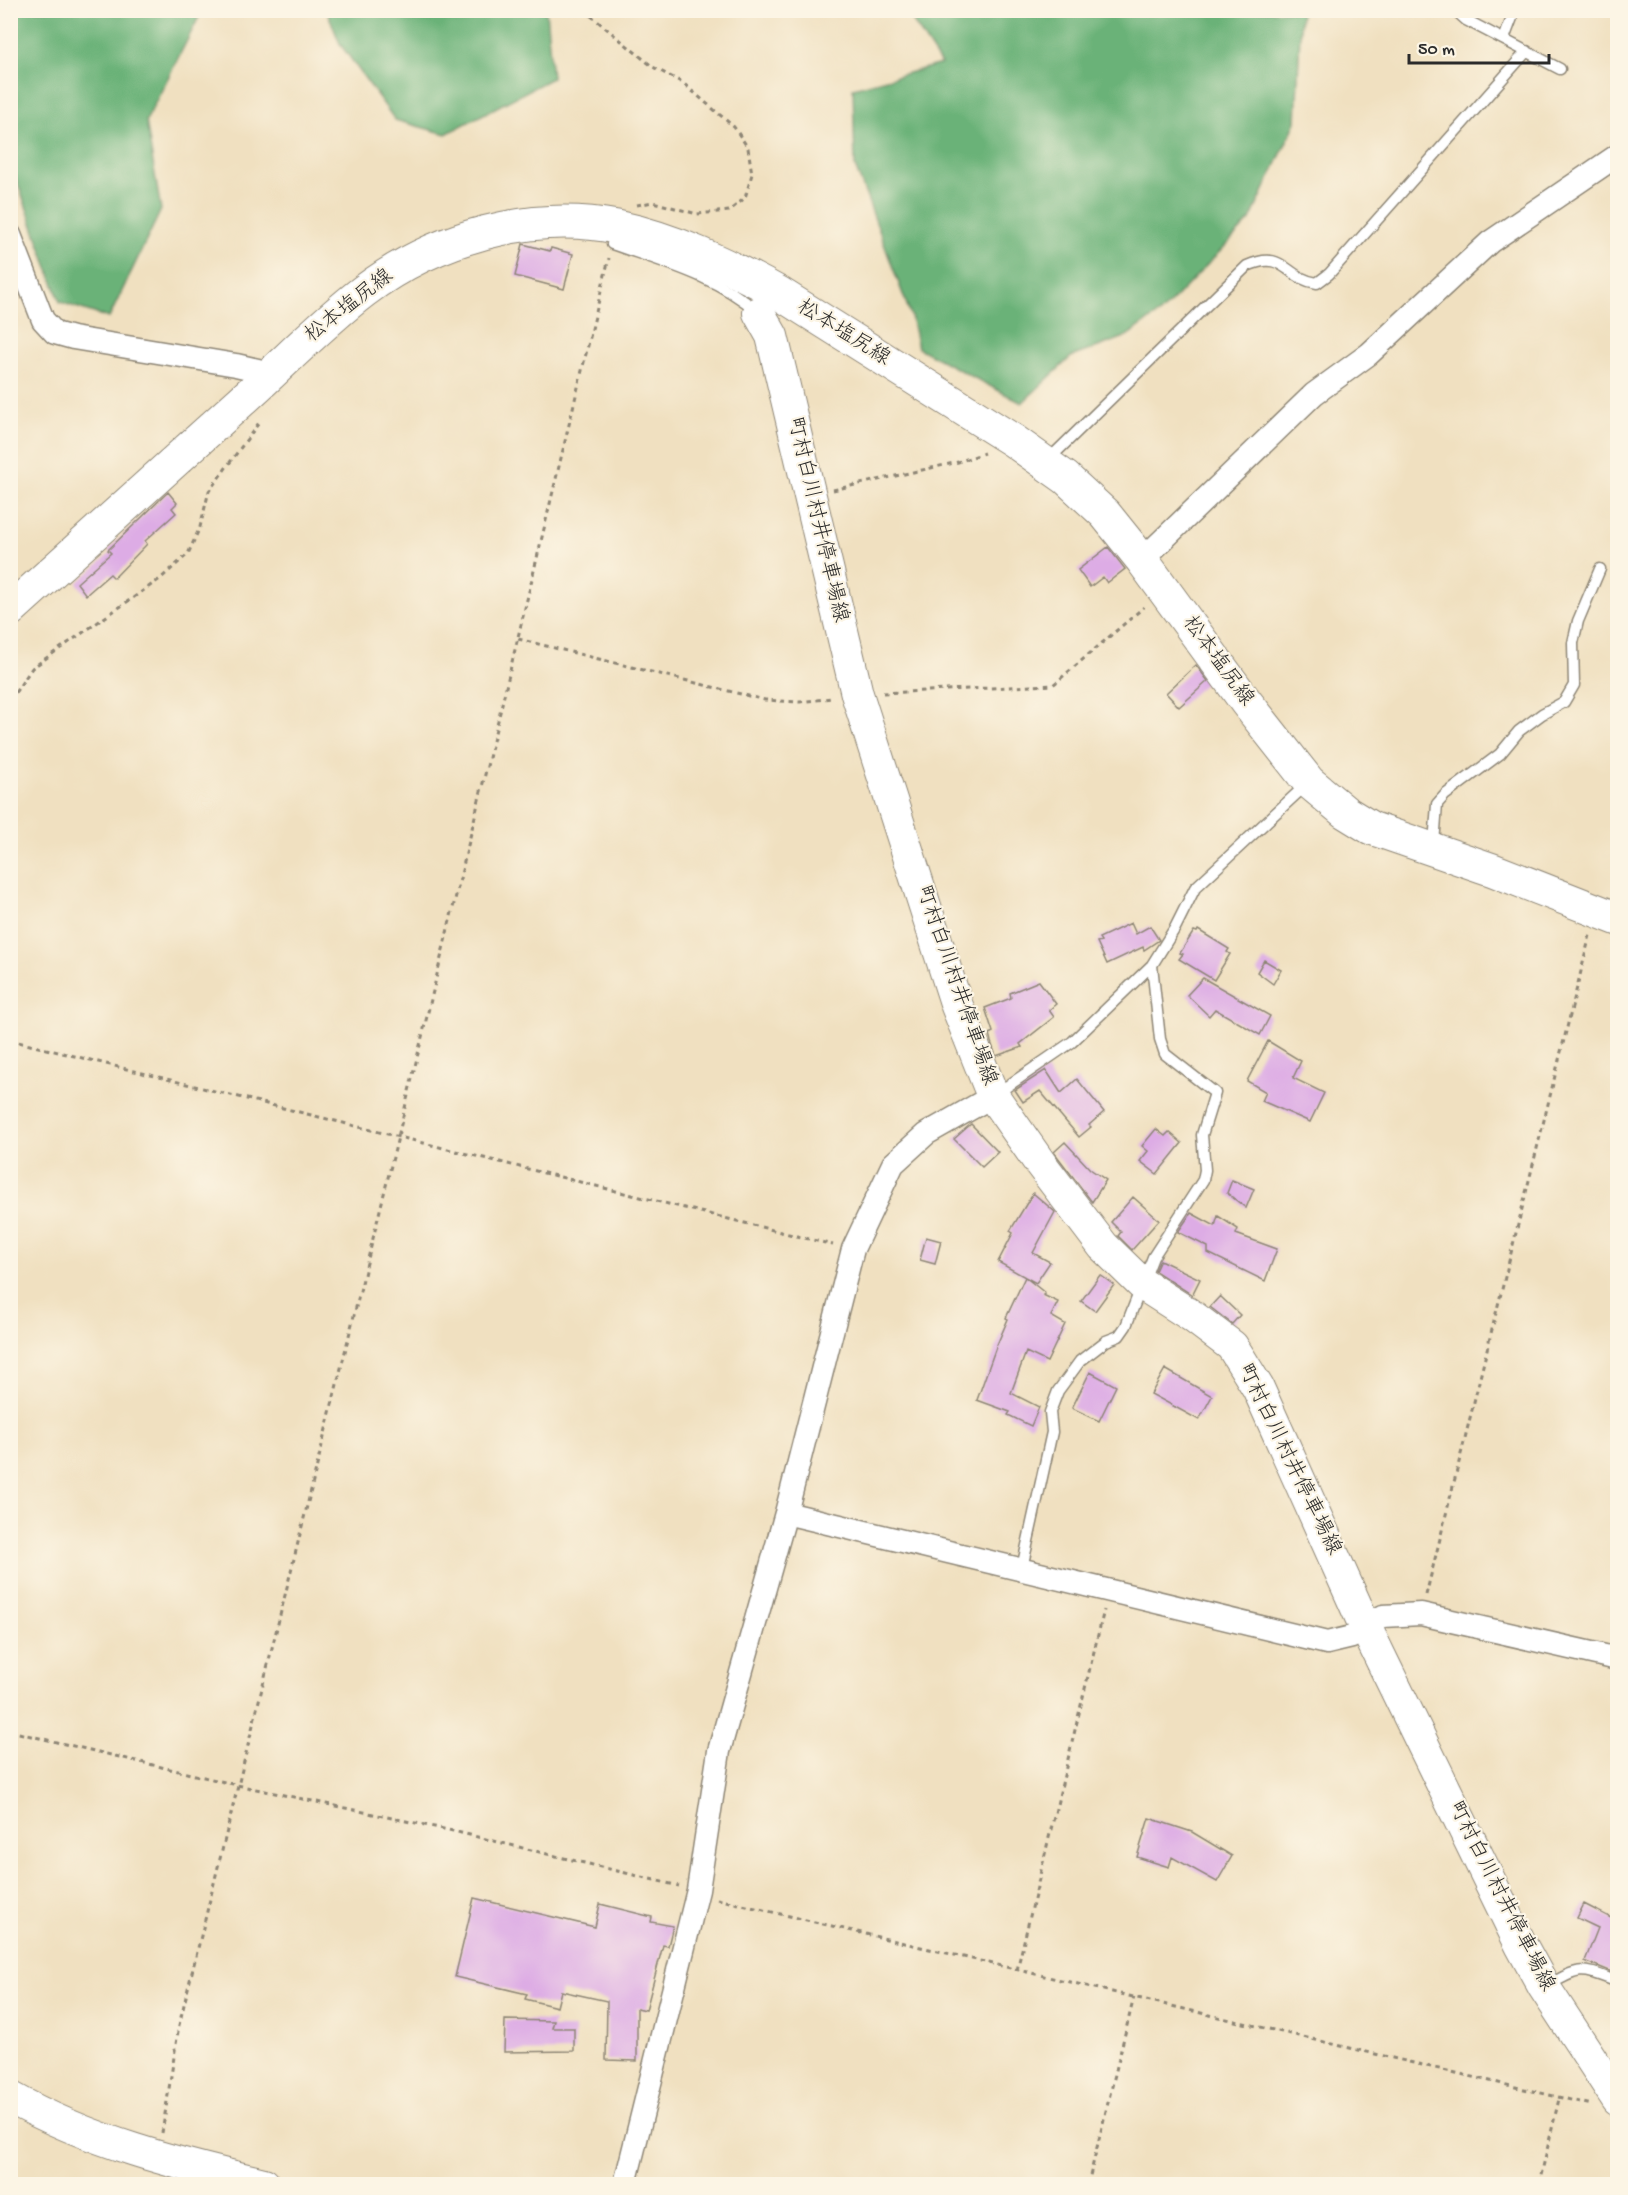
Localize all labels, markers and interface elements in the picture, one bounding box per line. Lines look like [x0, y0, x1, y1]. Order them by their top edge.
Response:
scale bar [1409, 27, 1548, 65]
text: 50 m [1418, 40, 1455, 61]
street label: 松本塩尻線 [300, 264, 399, 349]
street label: 松本塩尻線 [792, 295, 895, 372]
street label: 町村白川村井停車場線 [780, 414, 854, 625]
street label: 松本塩尻線 [1176, 612, 1259, 712]
street label: 町村白川村井停車場線 [909, 882, 1003, 1089]
street label: 町村白川村井停車場線 [1231, 1359, 1347, 1560]
street label: 町村白川村井停車場線 [1441, 1797, 1561, 1996]

